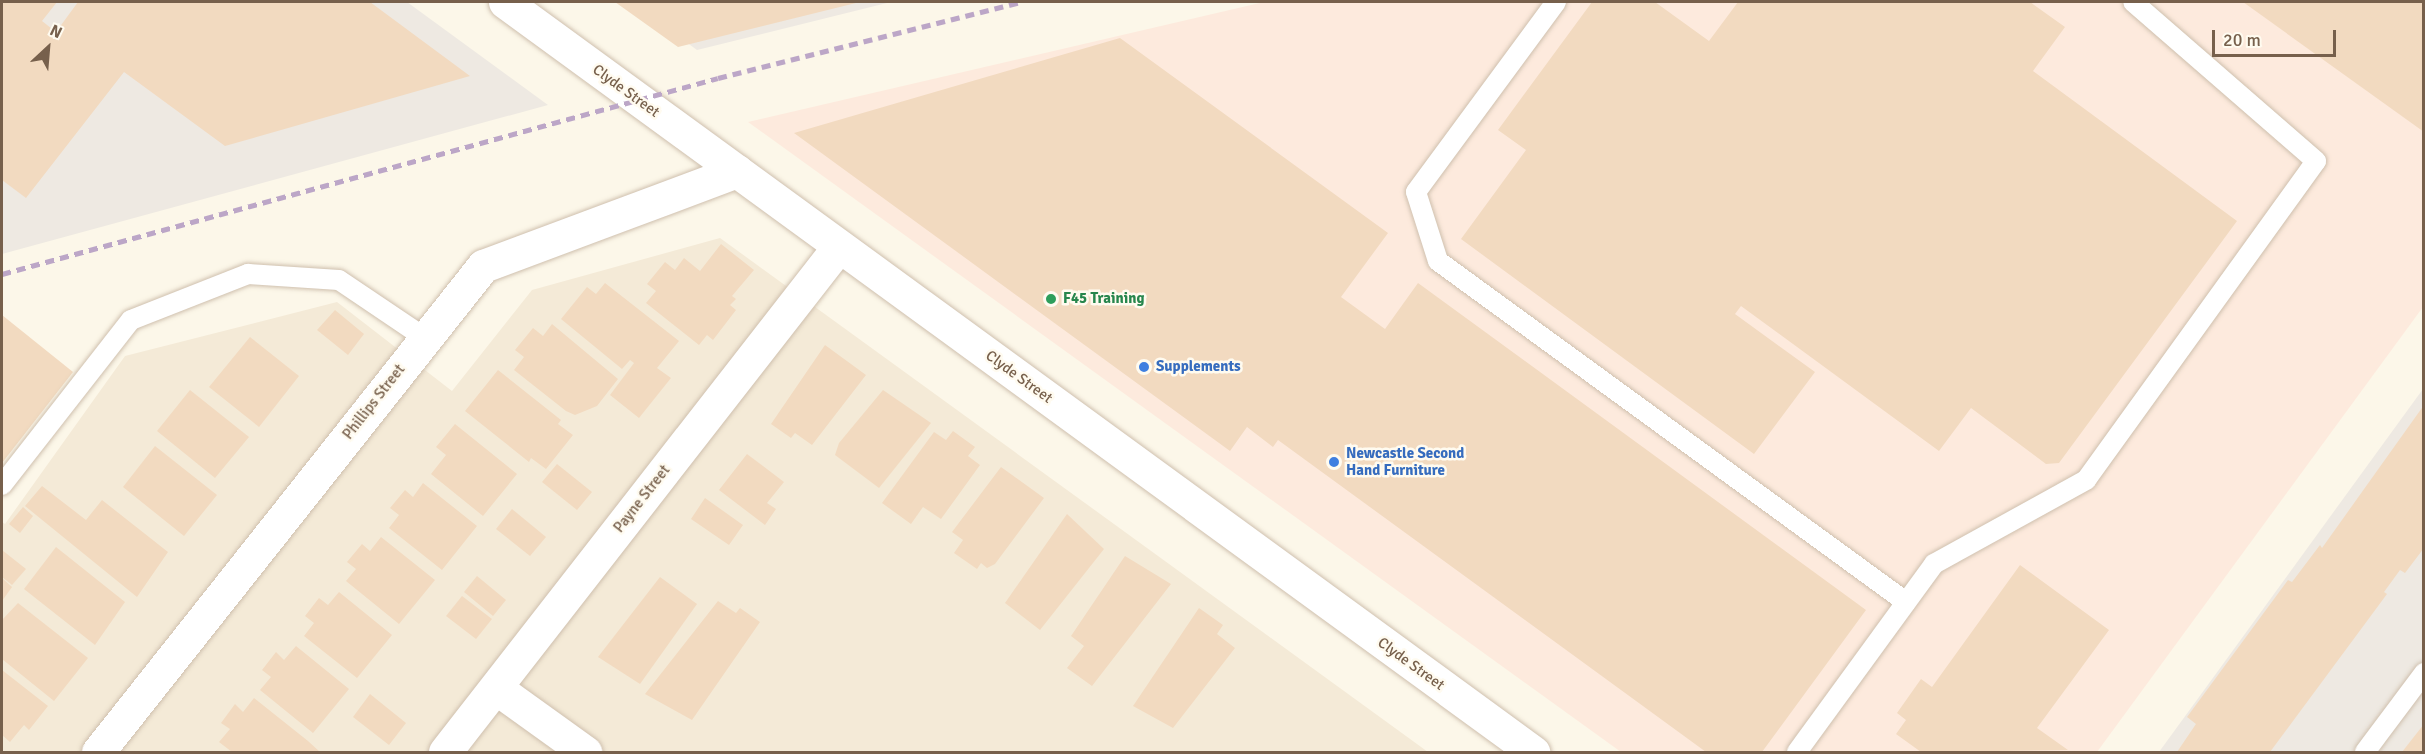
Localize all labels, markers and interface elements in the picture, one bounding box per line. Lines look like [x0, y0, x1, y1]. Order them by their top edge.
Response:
north arrow [18, 18, 78, 78]
scale bar [2215, 18, 2340, 56]
text: N [46, 20, 65, 43]
text: 20 m [2223, 29, 2261, 51]
street label: Clyde Street [589, 61, 663, 121]
place label: F45 Training [1063, 290, 1144, 308]
marker: F45 Training [1044, 292, 1058, 306]
street label: Clyde Street [982, 347, 1056, 407]
place label: Supplements [1156, 358, 1241, 376]
marker: Supplements [1137, 360, 1151, 374]
street label: Phillips Street [339, 361, 409, 443]
place label: Newcastle Second Hand Furniture [1346, 444, 1464, 479]
marker: Newcastle Second Hand Furniture [1327, 455, 1341, 469]
street label: Payne Street [610, 462, 674, 536]
street label: Clyde Street [1374, 634, 1448, 694]

